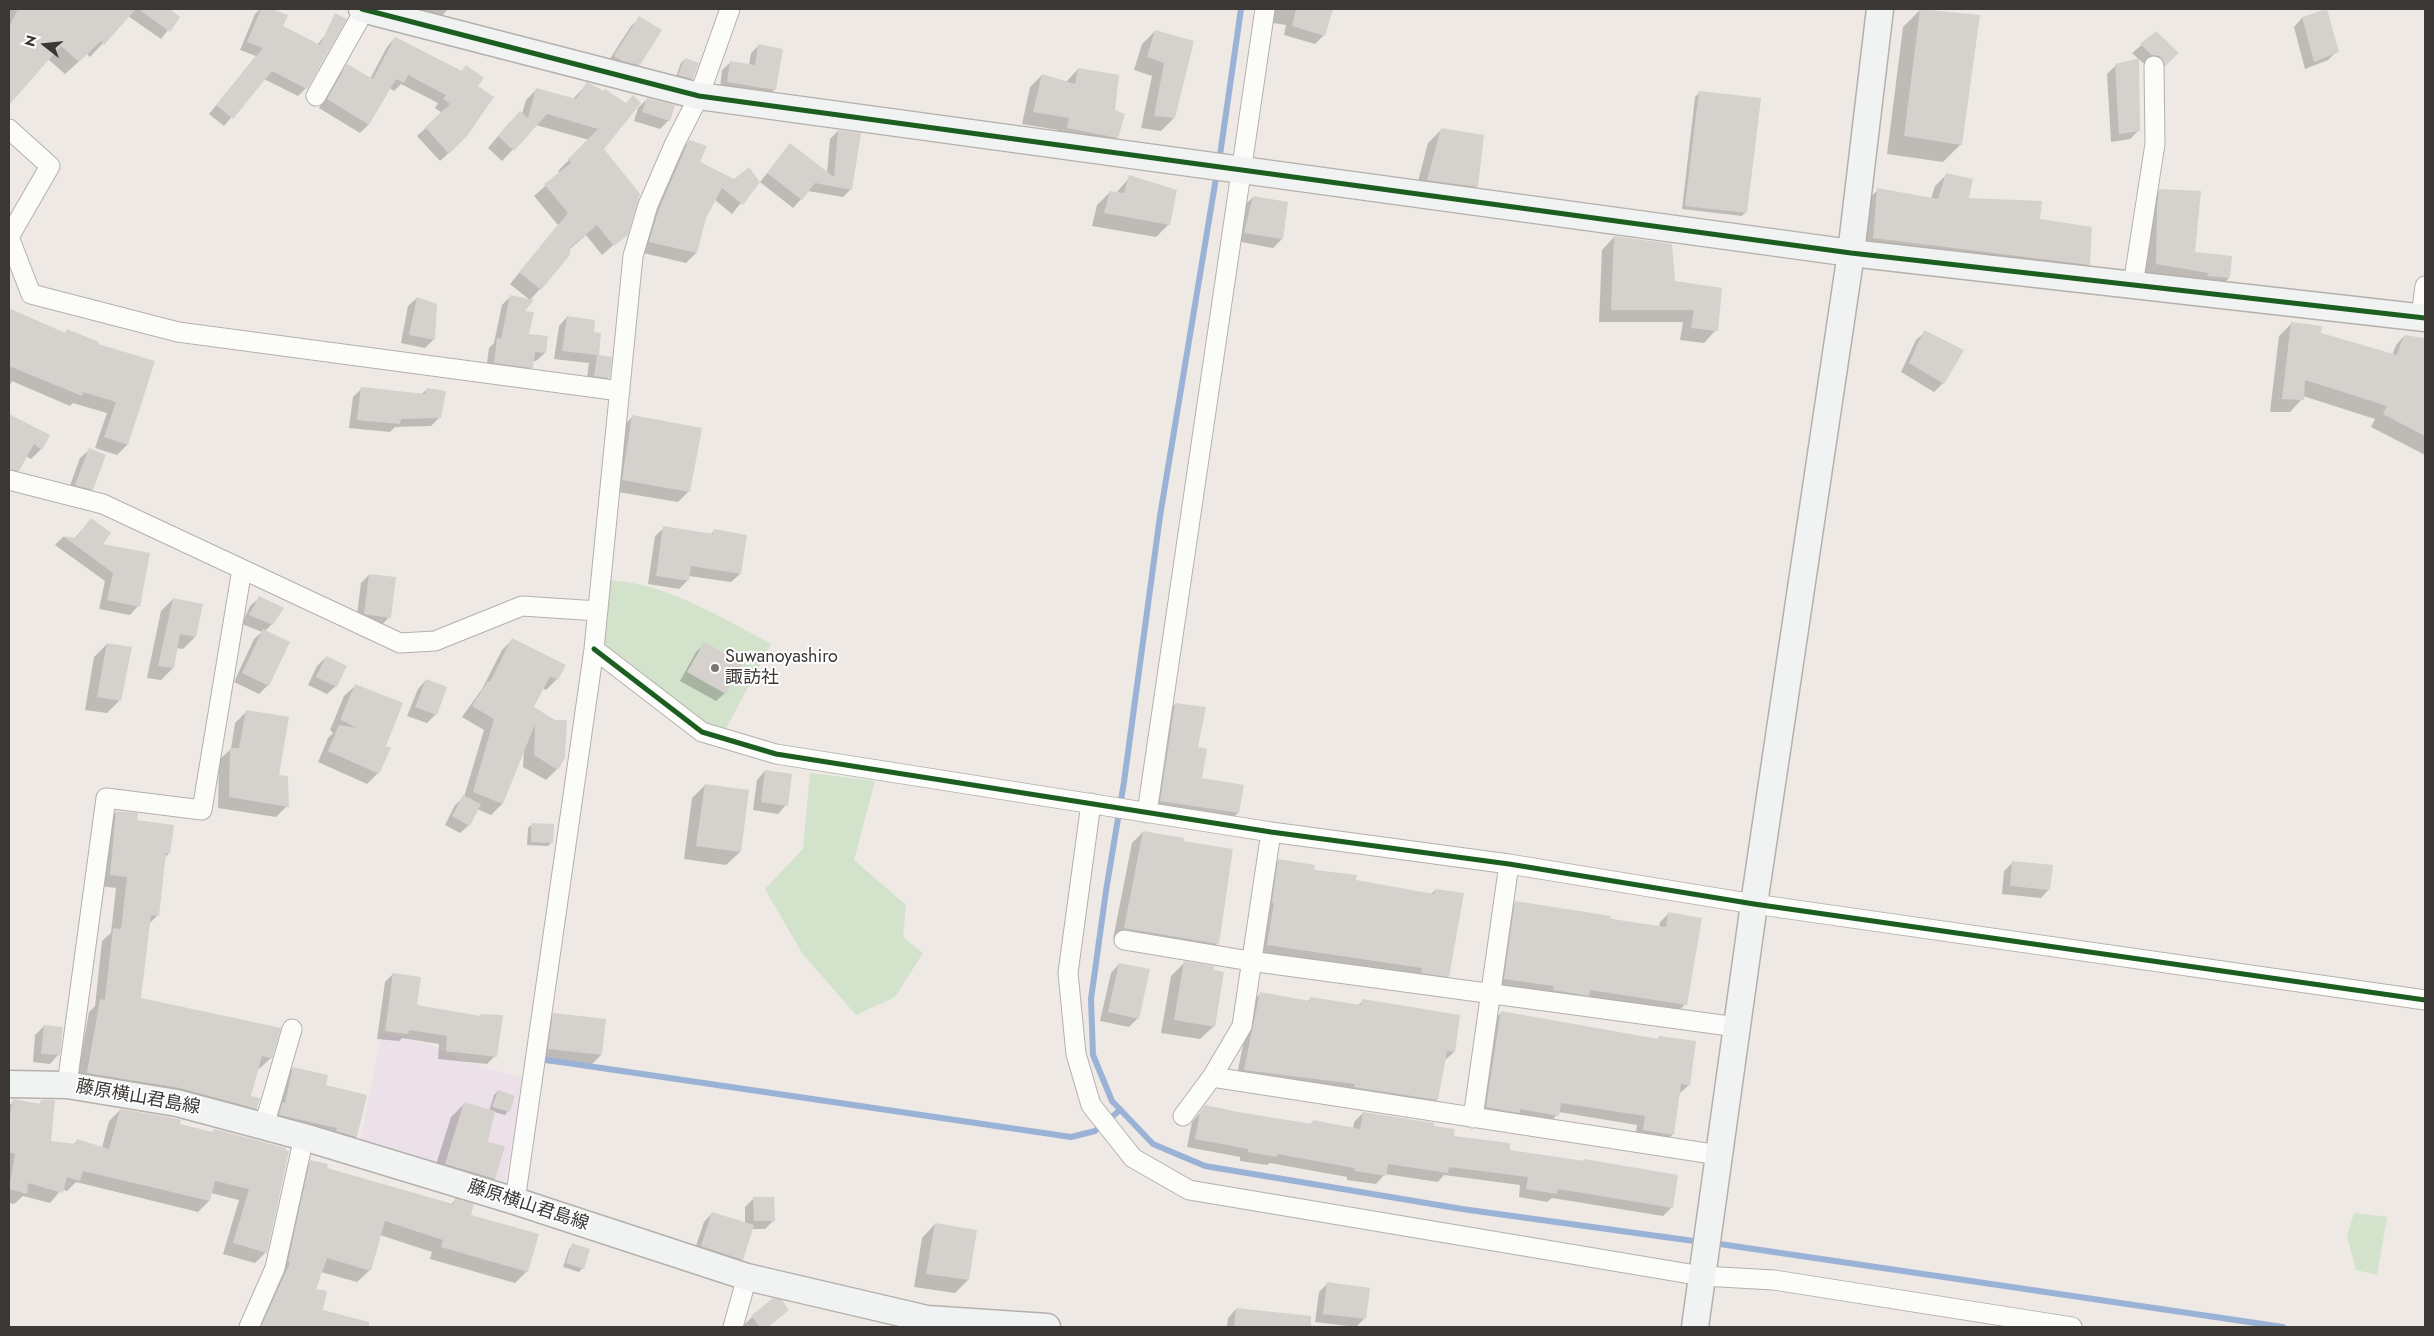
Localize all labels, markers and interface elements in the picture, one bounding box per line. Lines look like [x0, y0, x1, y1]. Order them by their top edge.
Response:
north arrow [20, 20, 70, 70]
text: N [19, 33, 42, 49]
place label: Suwanoyashiro 諏訪社 [725, 647, 838, 690]
marker: Suwanoyashiro 諏訪社 [709, 662, 721, 674]
street label: 藤原横山君島線 [74, 1076, 202, 1120]
street label: 藤原横山君島線 [465, 1176, 591, 1236]

